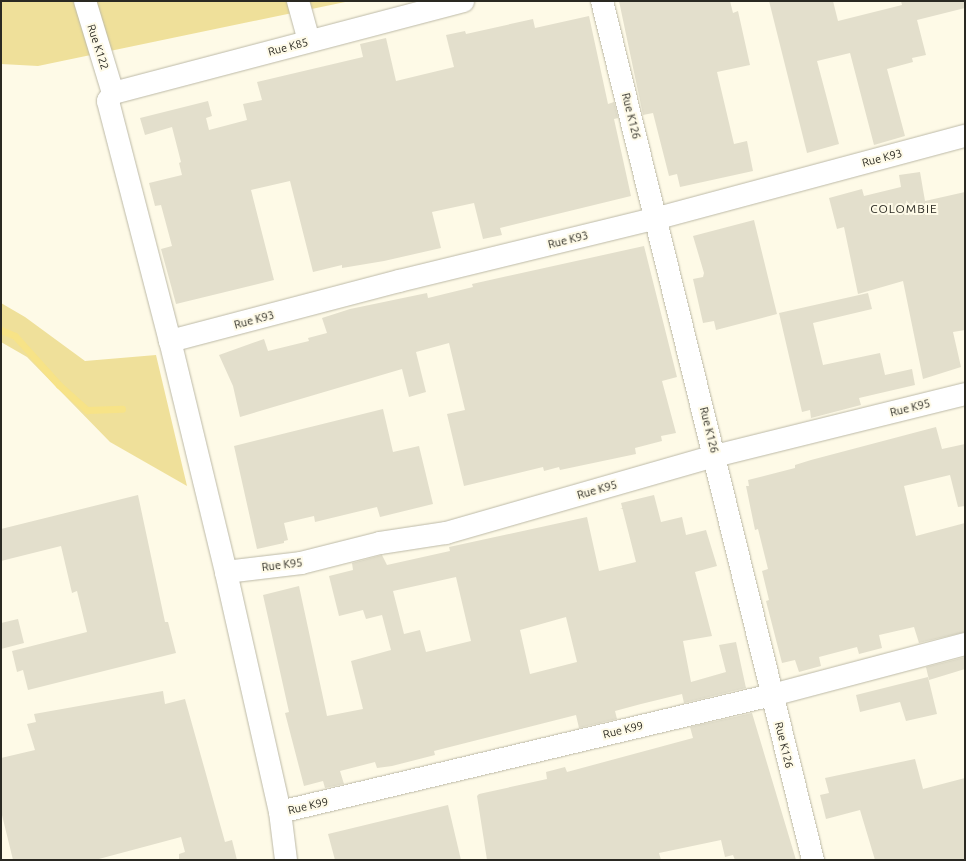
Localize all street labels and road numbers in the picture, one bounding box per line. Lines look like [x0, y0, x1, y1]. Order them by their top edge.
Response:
street label: Rue K122 [84, 23, 112, 71]
street label: Rue K85 [267, 35, 309, 59]
street label: Rue K126 [619, 92, 643, 140]
street label: Rue K93 [861, 146, 903, 170]
street label: Rue K93 [547, 229, 589, 251]
street label: Rue K93 [233, 308, 275, 332]
street label: Rue K95 [889, 397, 931, 419]
street label: Rue K126 [697, 406, 721, 454]
street label: Rue K95 [576, 478, 618, 502]
street label: Rue K95 [261, 556, 303, 574]
street label: Rue K99 [602, 719, 644, 741]
street label: Rue K126 [772, 721, 796, 769]
street label: Rue K99 [287, 795, 329, 817]

